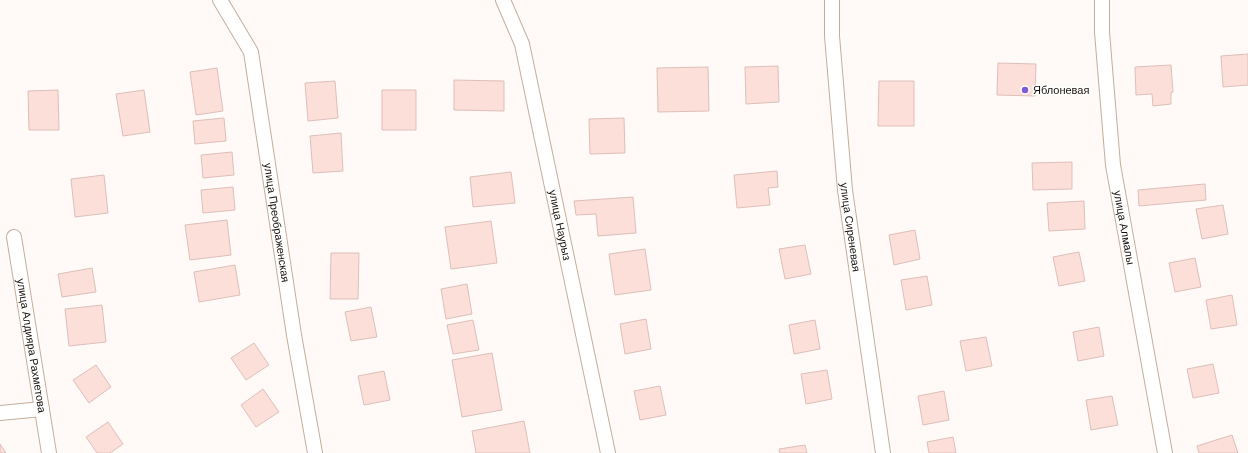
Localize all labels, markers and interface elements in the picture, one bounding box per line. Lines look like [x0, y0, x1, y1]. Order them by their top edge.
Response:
place label: Яблоневая [1033, 84, 1089, 96]
marker: Яблоневая [1020, 85, 1030, 95]
street label: улица Преображенская [262, 162, 292, 283]
street label: улица Сиреневая [838, 182, 863, 272]
street label: улица Наурыз [547, 189, 573, 261]
street label: улица Алмалы [1112, 190, 1137, 266]
street label: улица Алдияра Рахметова [15, 278, 49, 414]

